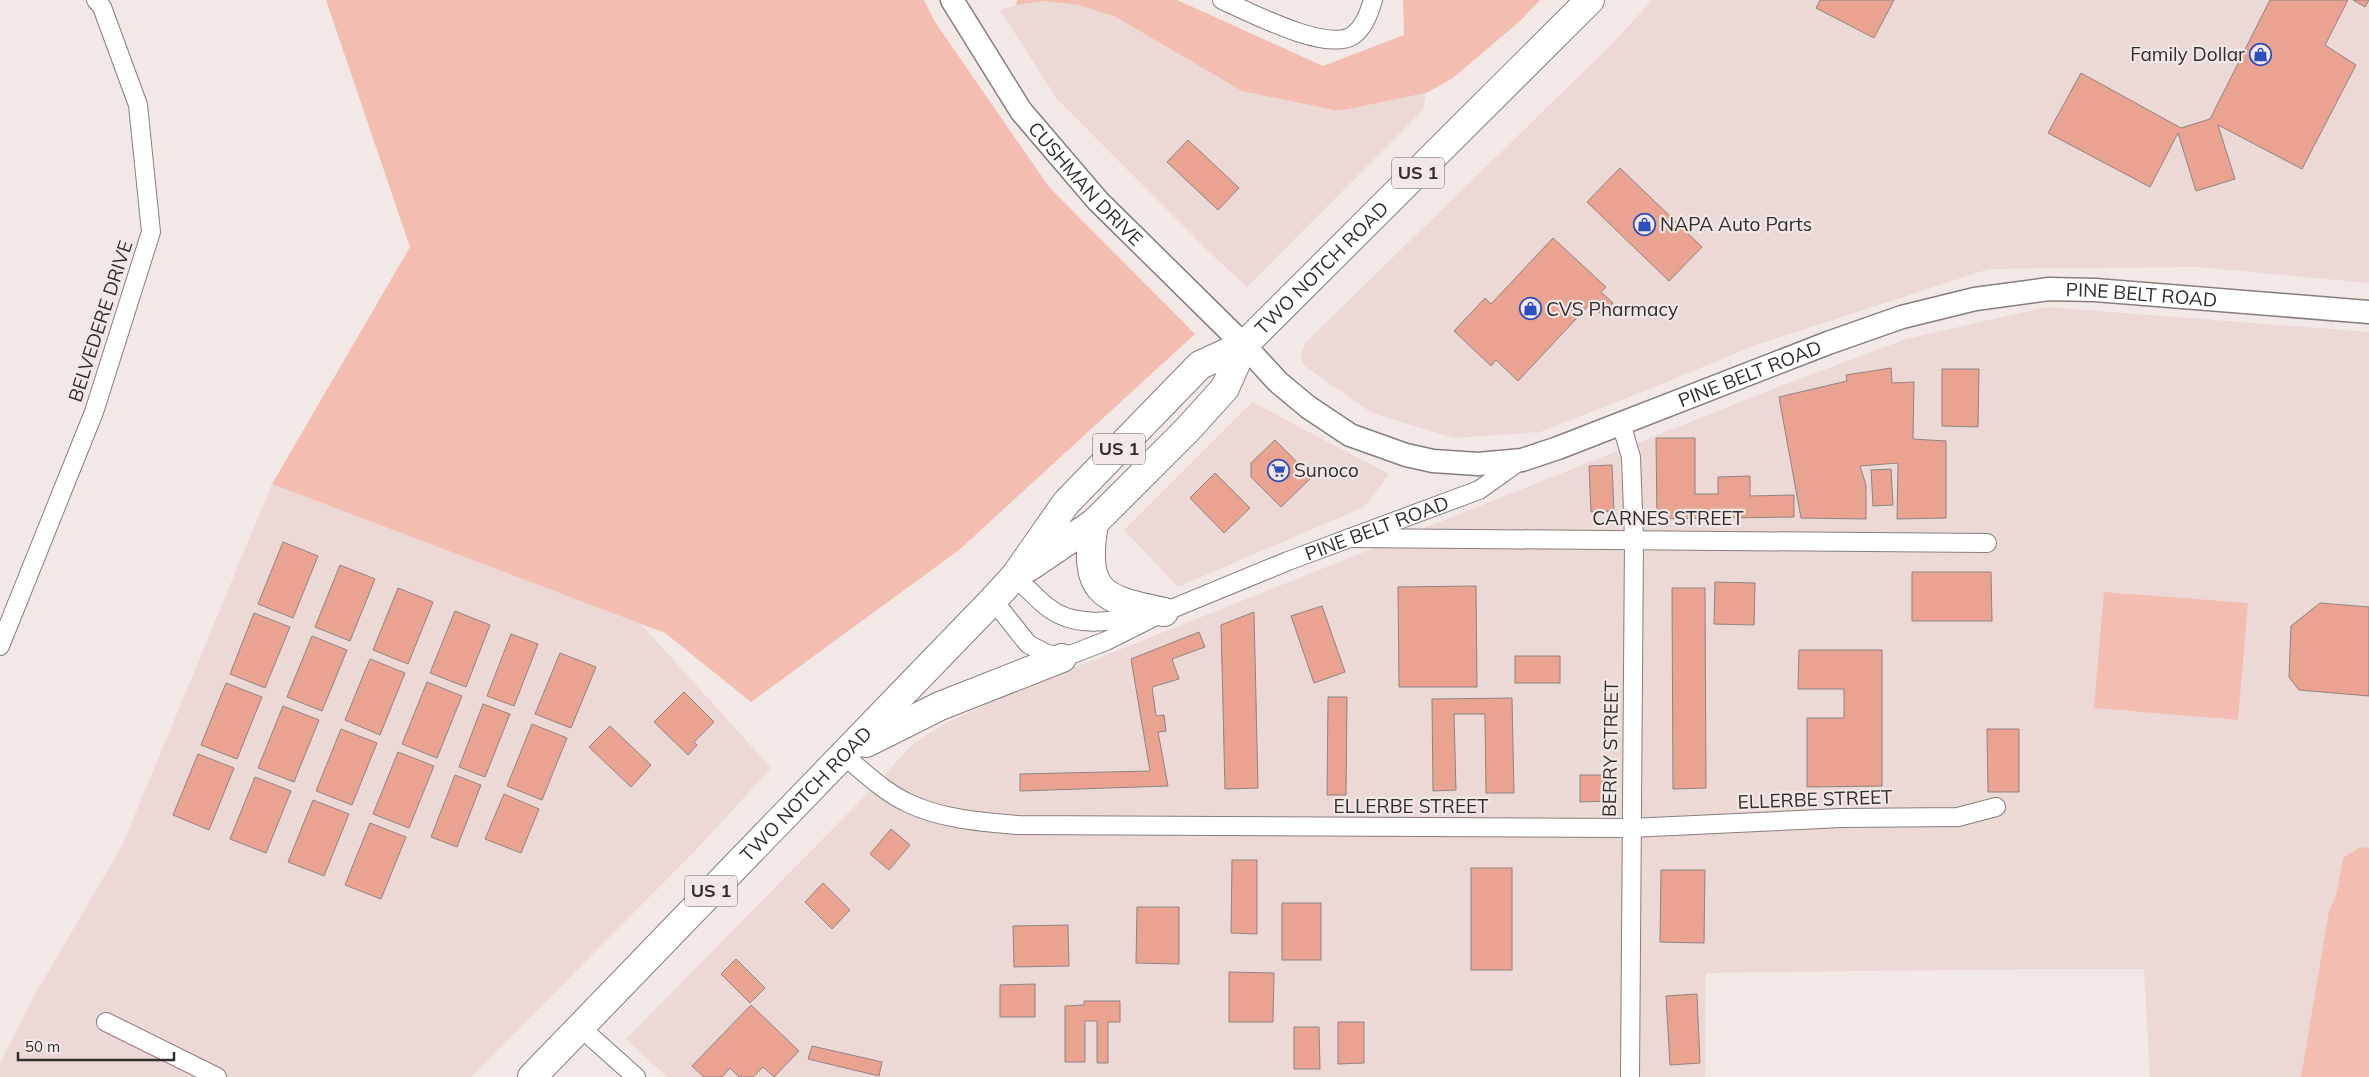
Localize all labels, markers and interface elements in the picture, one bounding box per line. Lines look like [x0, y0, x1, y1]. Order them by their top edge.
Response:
place label: Family Dollar [2130, 42, 2245, 66]
shop icon: Family Dollar [2249, 42, 2273, 66]
street label: CUSHMAN DRIVE [1023, 117, 1148, 251]
road number: US 1 [1392, 158, 1444, 188]
street label: TWO NOTCH ROAD [1250, 196, 1393, 340]
shop icon: NAPA Auto Parts [1632, 212, 1656, 236]
place label: NAPA Auto Parts [1660, 212, 1812, 236]
street label: BELVEDERE DRIVE [63, 237, 137, 405]
street label: PINE BELT ROAD [2065, 277, 2218, 312]
shop icon: CVS Pharmacy [1518, 297, 1542, 321]
place label: CVS Pharmacy [1546, 297, 1678, 321]
street label: PINE BELT ROAD [1675, 335, 1825, 412]
road number: US 1 [1093, 434, 1145, 464]
supermarket icon: Sunoco [1266, 458, 1290, 482]
place label: Sunoco [1294, 458, 1359, 482]
street label: PINE BELT ROAD [1301, 490, 1452, 566]
street label: CARNES STREET [1592, 506, 1744, 530]
street label: BERRY STREET [1597, 680, 1623, 817]
street label: TWO NOTCH ROAD [735, 721, 877, 866]
street label: ELLERBE STREET [1737, 784, 1893, 814]
street label: ELLERBE STREET [1333, 794, 1489, 818]
road number: US 1 [685, 876, 737, 906]
scale bar [18, 1030, 174, 1062]
text: 50 m [25, 1037, 60, 1056]

